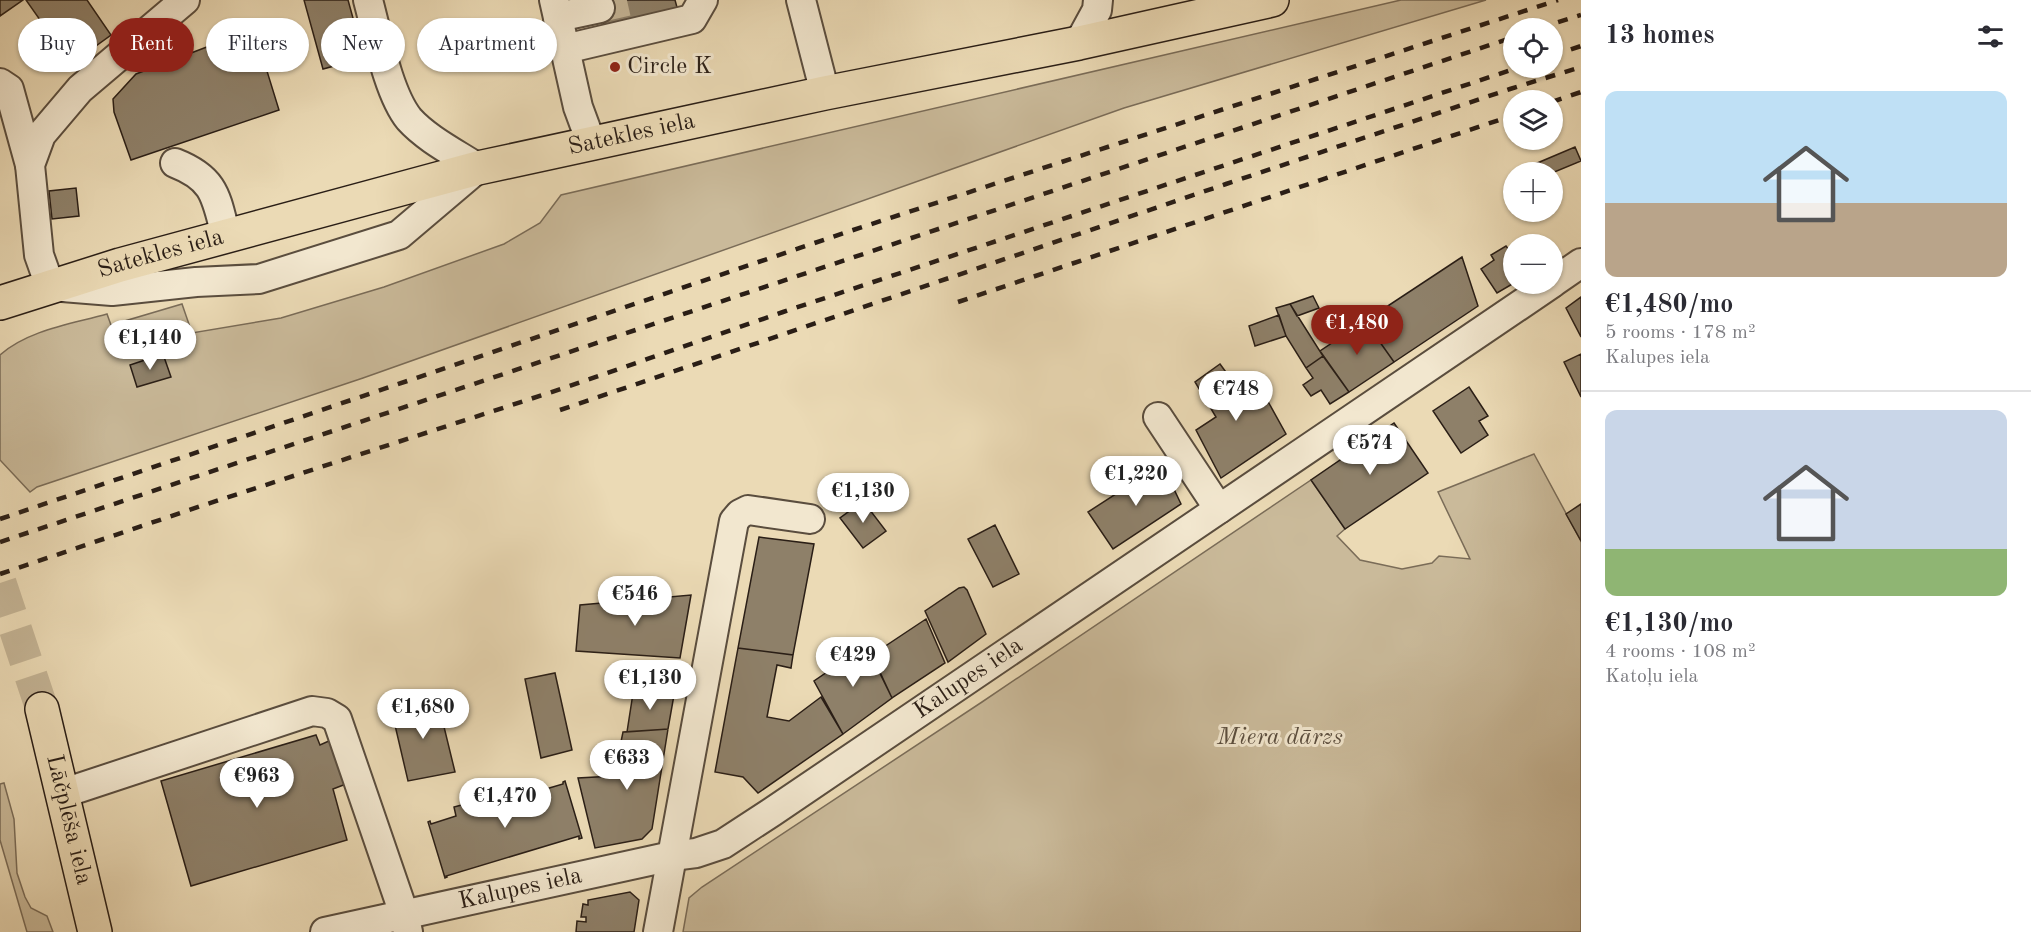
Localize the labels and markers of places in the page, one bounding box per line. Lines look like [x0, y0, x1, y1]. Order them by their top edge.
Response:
place label: Circle K [627, 55, 712, 79]
marker: Circle K [608, 60, 622, 74]
pin: €1,480 [1308, 305, 1406, 356]
pin: €1,140 [101, 320, 199, 371]
pin: €748 [1200, 371, 1272, 422]
pin: €574 [1334, 425, 1406, 476]
pin: €1,220 [1087, 456, 1185, 507]
pin: €1,130 [814, 473, 912, 524]
pin: €546 [599, 576, 671, 627]
pin: €429 [817, 637, 889, 688]
pin: €1,130 [601, 660, 699, 711]
pin: €1,680 [374, 689, 472, 740]
pin: €633 [591, 740, 663, 791]
pin: €963 [221, 758, 293, 809]
pin: €1,470 [456, 778, 554, 829]

